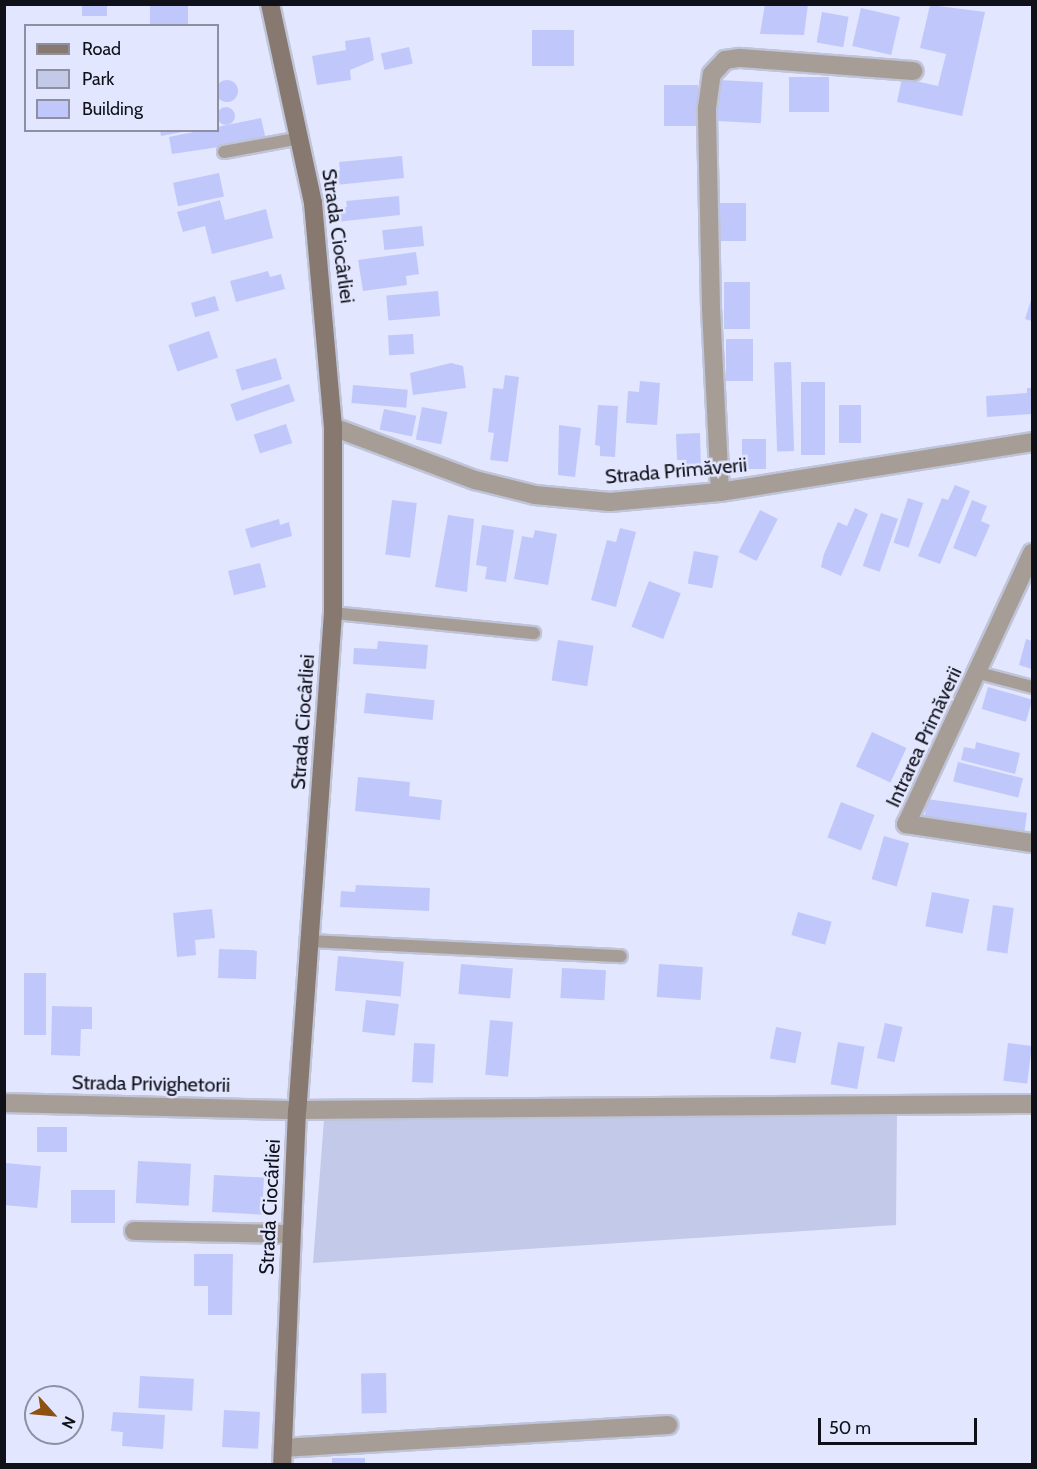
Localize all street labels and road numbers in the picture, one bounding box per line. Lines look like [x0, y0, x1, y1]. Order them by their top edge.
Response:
street label: Strada Ciocârliei [317, 167, 359, 305]
street label: Strada Primăverii [604, 453, 748, 489]
street label: Strada Ciocârliei [286, 653, 320, 791]
street label: Intrarea Primăverii [881, 663, 967, 811]
street label: Strada Privighetorii [72, 1071, 230, 1097]
street label: Strada Ciocârliei [254, 1139, 286, 1275]

